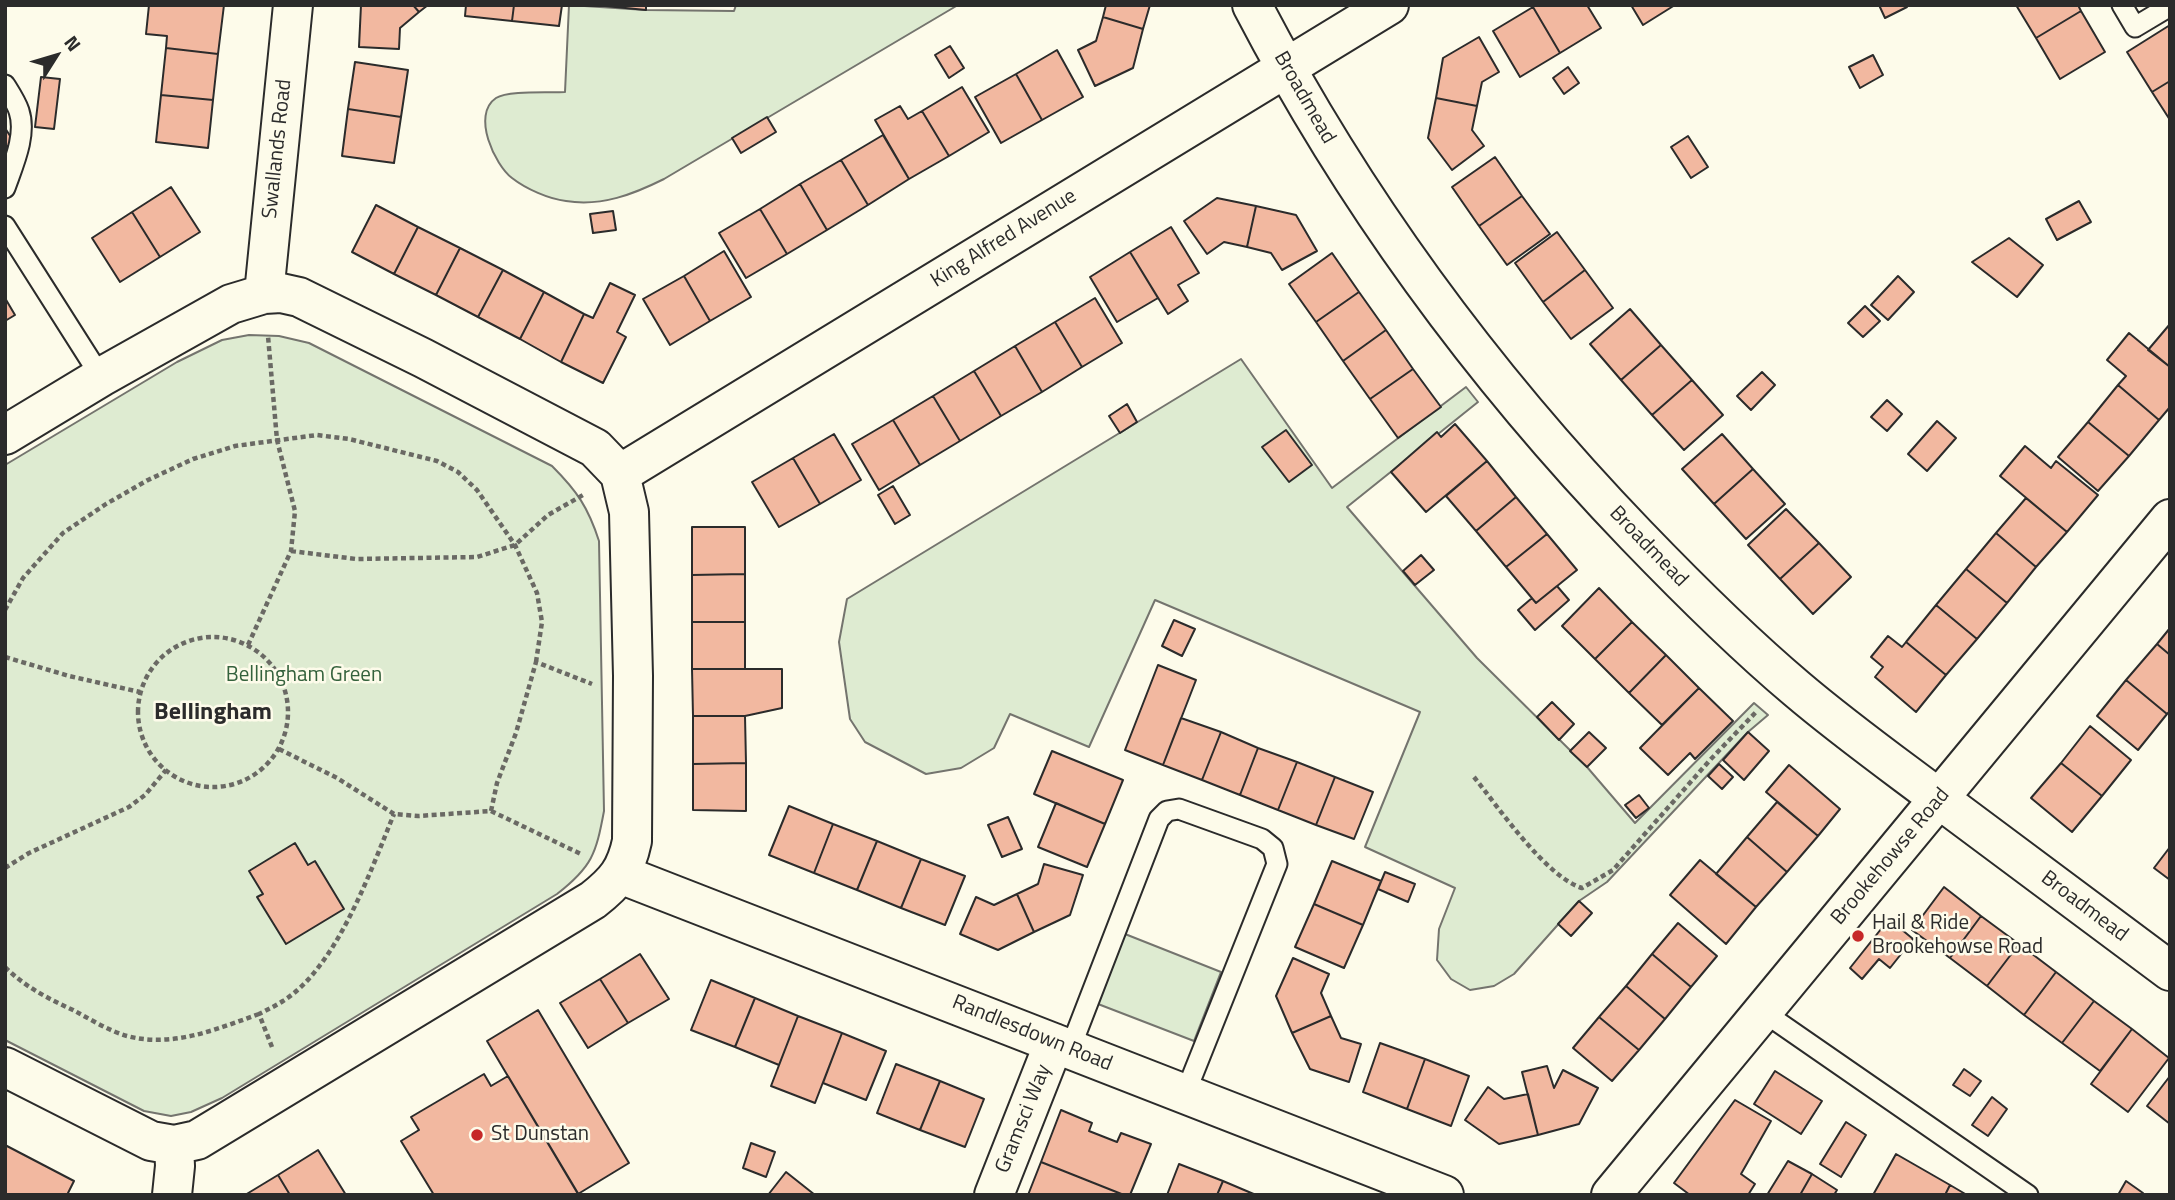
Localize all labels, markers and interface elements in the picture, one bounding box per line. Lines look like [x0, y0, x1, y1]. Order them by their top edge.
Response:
north arrow [21, 21, 91, 91]
text: N [58, 29, 89, 57]
street label: Broadmead [1267, 47, 1341, 149]
street label: Swallands Road [258, 78, 298, 220]
street label: King Alfred Avenue [927, 184, 1081, 294]
street label: Broadmead [1603, 501, 1693, 593]
park label: Bellingham Green [226, 663, 382, 689]
district label: Bellingham [154, 699, 272, 727]
street label: Brookehowse Road [1826, 783, 1956, 931]
street label: Broadmead [2035, 866, 2133, 948]
place label: Hail & Ride Brookehowse Road [1872, 911, 2043, 961]
marker: Hail & Ride Brookehowse Road [1850, 928, 1866, 944]
street label: Randlesdown Road [948, 990, 1116, 1078]
street label: Gramsci Way [991, 1061, 1057, 1177]
place label: St Dunstan [491, 1122, 589, 1148]
marker: St Dunstan [469, 1127, 485, 1143]

